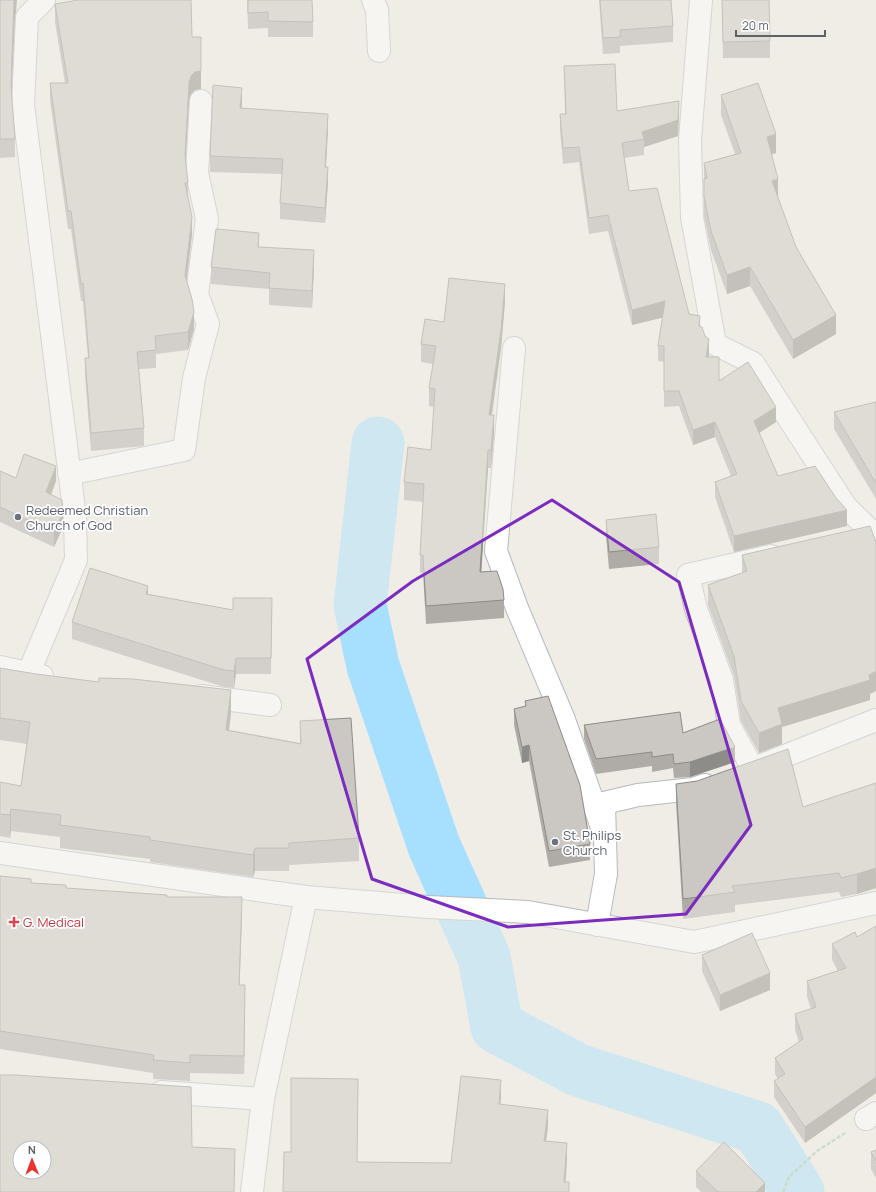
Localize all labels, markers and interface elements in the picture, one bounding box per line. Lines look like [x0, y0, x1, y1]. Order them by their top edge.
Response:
scale bar [736, 12, 825, 38]
text: 20 m [742, 17, 769, 34]
place label: Redeemed Christian Church of God [26, 501, 148, 534]
marker: Redeemed Christian Church of God [13, 512, 23, 522]
place label: St. Philips Church [563, 826, 621, 859]
marker: St. Philips Church [550, 837, 560, 847]
place label: G. Medical [23, 913, 84, 931]
marker: G. Medical [8, 916, 20, 928]
north arrow [12, 1140, 52, 1180]
text: N [28, 1142, 36, 1157]

